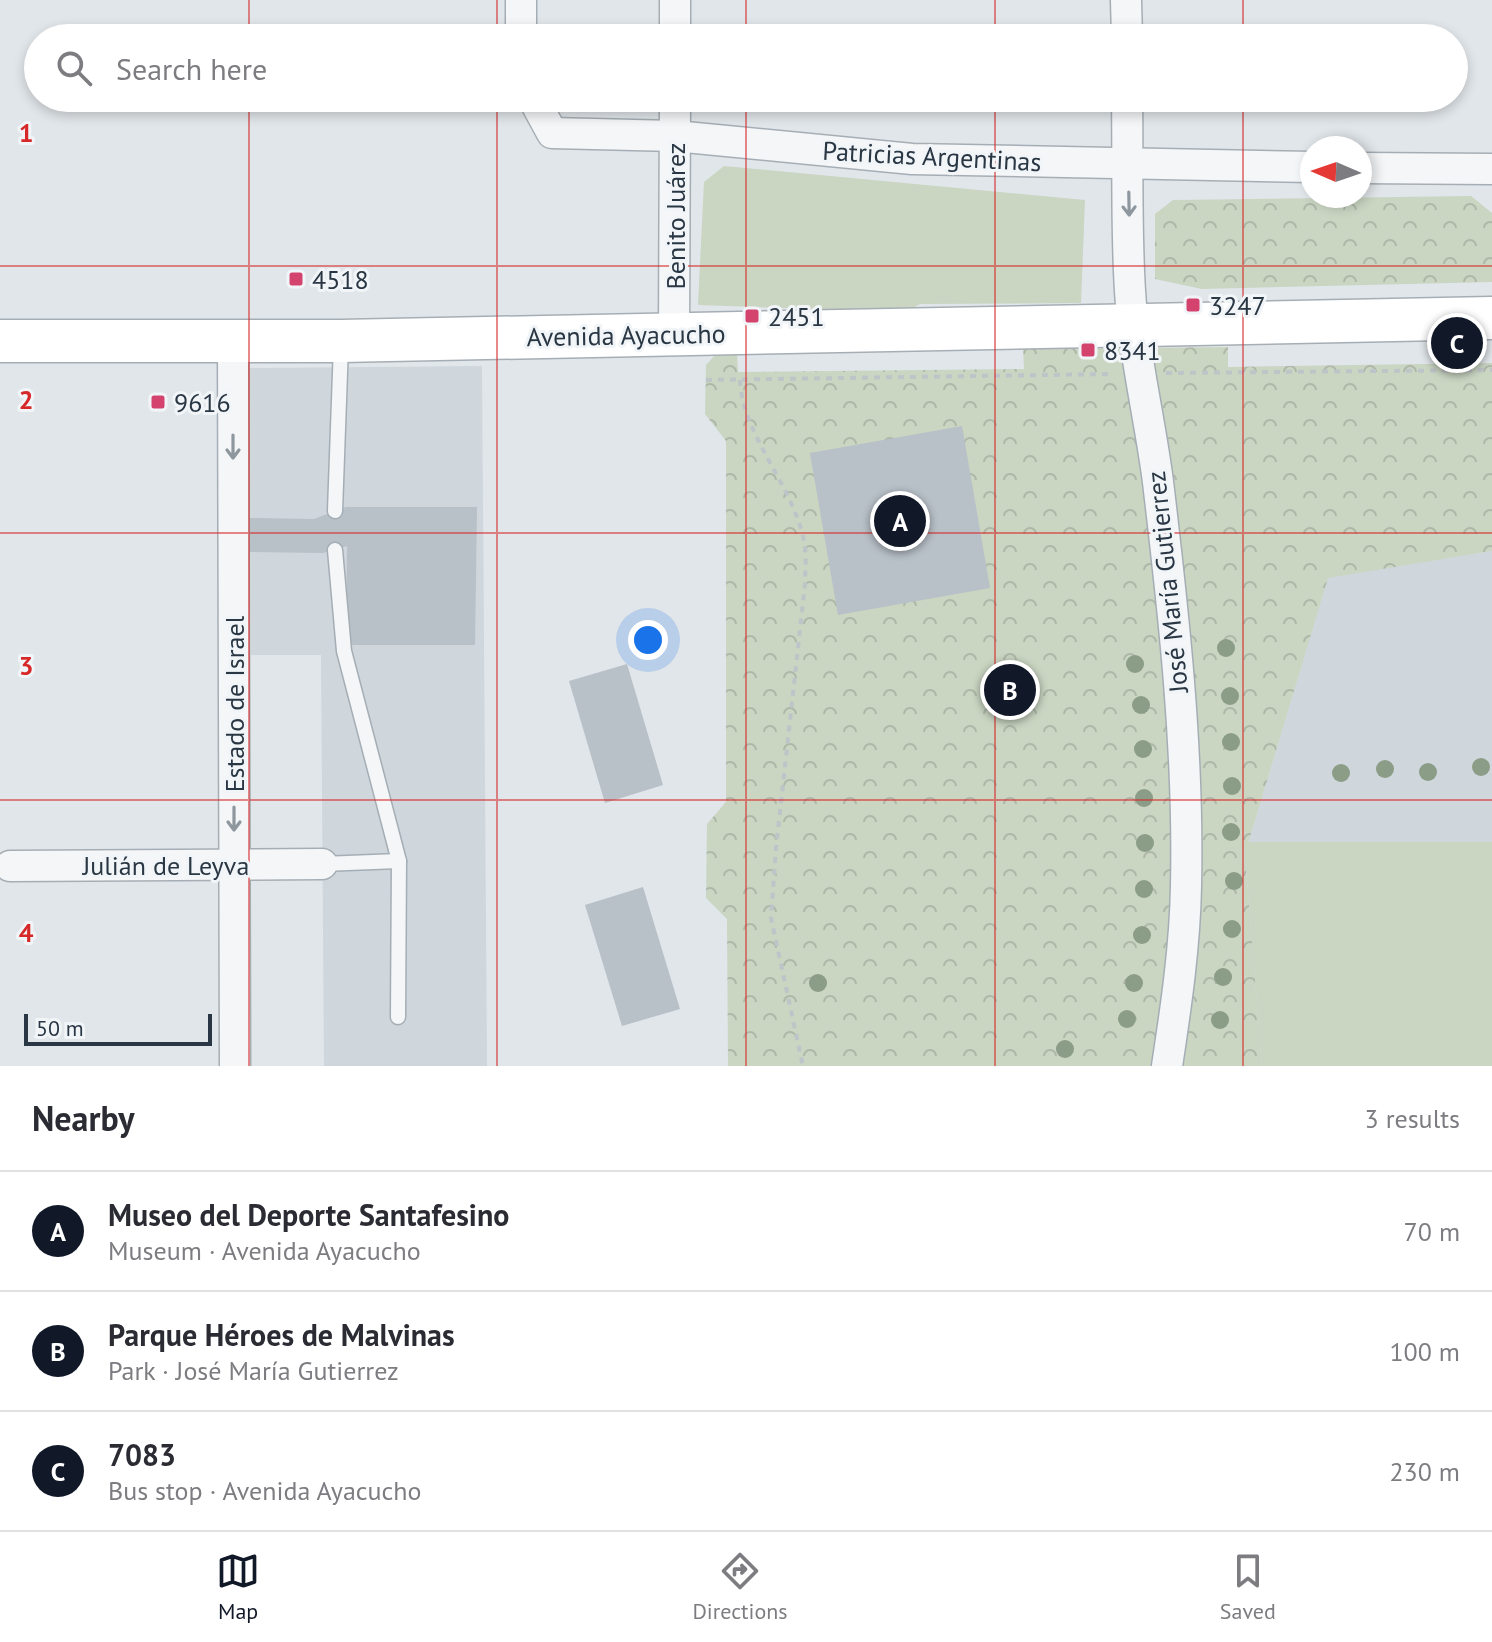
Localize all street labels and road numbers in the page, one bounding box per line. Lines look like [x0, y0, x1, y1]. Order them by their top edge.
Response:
street label: Patricias Argentinas [822, 134, 1042, 178]
street label: Benito Juárez [659, 143, 692, 289]
street label: Avenida Ayacucho [526, 317, 726, 353]
street label: José María Gutierrez [1139, 469, 1195, 696]
street label: Estado de Israel [218, 615, 251, 792]
street label: Julián de Leyva [82, 849, 249, 882]

